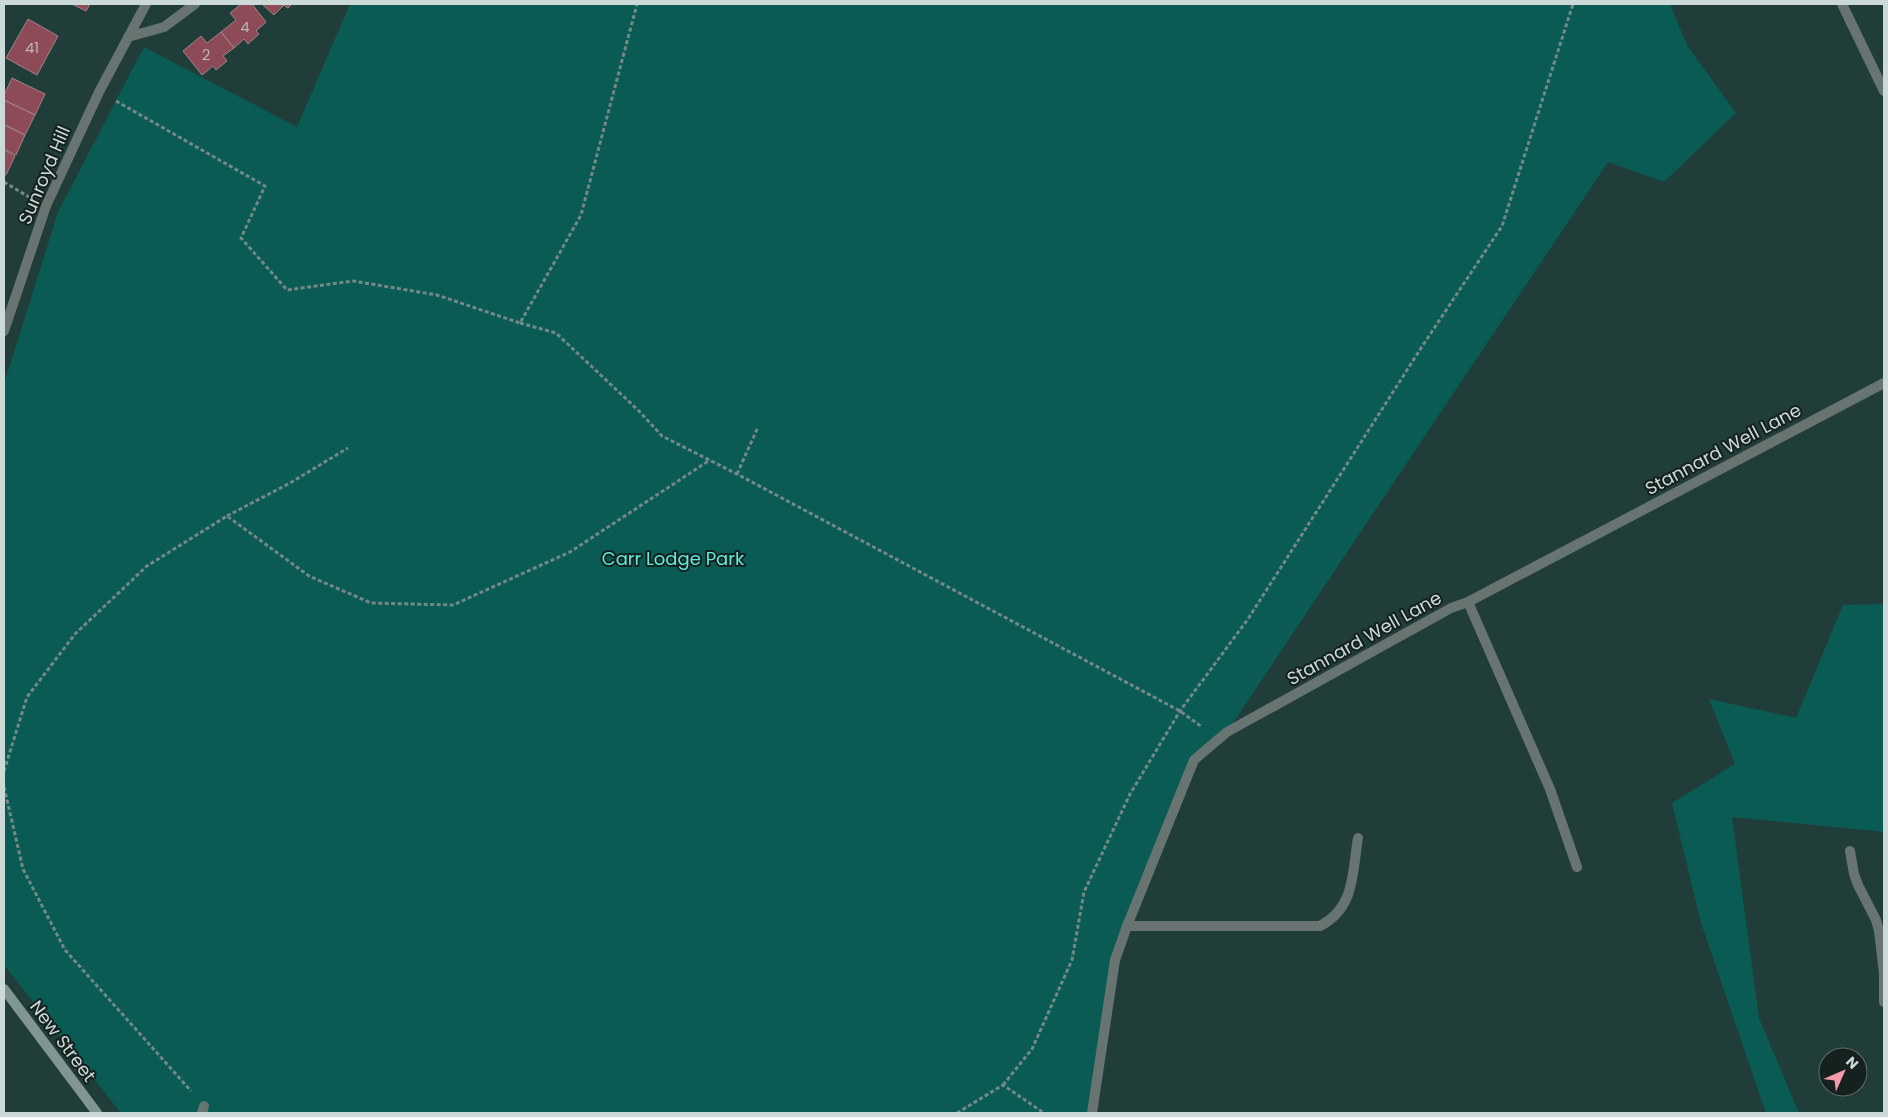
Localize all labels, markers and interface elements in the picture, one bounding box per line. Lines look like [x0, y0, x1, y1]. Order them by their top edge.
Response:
house number: 4 [240, 16, 250, 37]
house number: 41 [25, 37, 39, 58]
house number: 2 [202, 44, 210, 65]
street label: Sunroyd Hill [12, 122, 76, 228]
street label: Stannard Well Lane [1641, 397, 1805, 501]
park label: Carr Lodge Park [602, 546, 745, 571]
street label: Stannard Well Lane [1282, 585, 1446, 691]
street label: New Street [24, 995, 102, 1087]
north arrow [1818, 1047, 1868, 1097]
text: N [1841, 1052, 1863, 1074]

